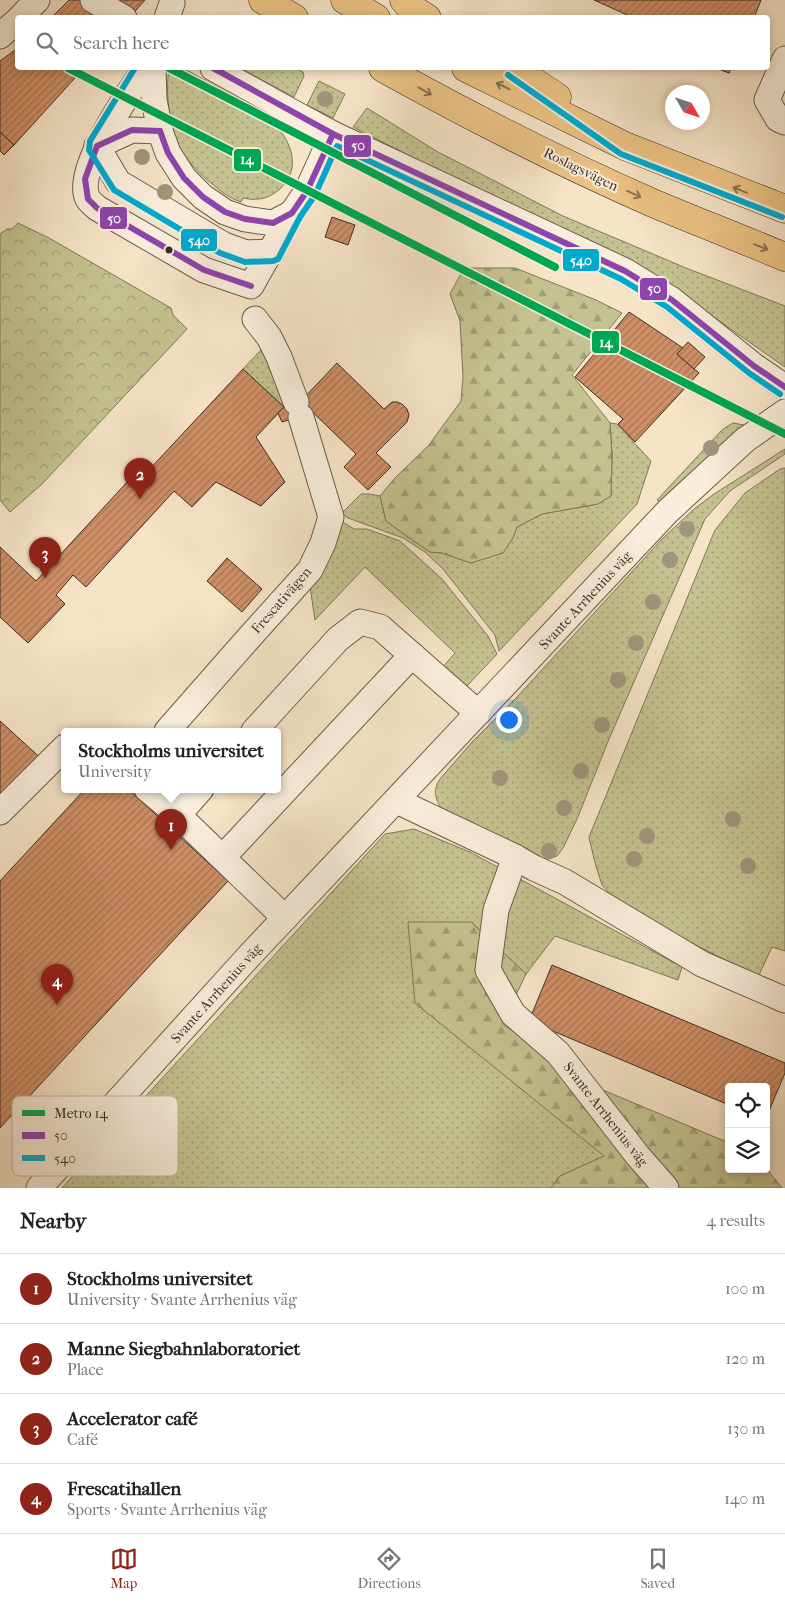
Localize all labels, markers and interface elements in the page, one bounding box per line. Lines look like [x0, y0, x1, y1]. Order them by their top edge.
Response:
search box [15, 15, 770, 70]
icon: search [33, 29, 61, 57]
text: Search here [73, 32, 169, 54]
one-way arrow [496, 81, 511, 90]
north arrow [665, 85, 710, 130]
one-way arrow [418, 87, 432, 97]
line badge: 50 [343, 134, 372, 158]
text: 50 [351, 137, 365, 154]
street label: Roslagsvägen [541, 144, 621, 195]
line badge: 14 [233, 148, 262, 172]
text: 14 [240, 151, 254, 168]
one-way arrow [733, 185, 748, 195]
one-way arrow [626, 190, 641, 199]
line badge: 50 [99, 206, 128, 230]
text: 50 [107, 210, 121, 227]
line badge: 540 [180, 228, 218, 252]
text: 540 [188, 232, 210, 249]
one-way arrow [753, 243, 768, 252]
unlabelled marker [164, 245, 174, 255]
line badge: 540 [562, 248, 600, 272]
text: 540 [570, 252, 592, 269]
line badge: 50 [639, 277, 668, 301]
text: 50 [647, 280, 661, 297]
line badge: 14 [591, 330, 620, 354]
text: 14 [599, 334, 613, 351]
pin: 2 [124, 458, 156, 499]
pin: 3 [29, 537, 61, 578]
street label: Svante Arrhenius väg [536, 547, 636, 653]
street label: Frescativägen [248, 563, 315, 637]
your location [496, 707, 522, 733]
popup [61, 728, 281, 793]
text: Stockholms universitet [78, 740, 264, 762]
text: University [78, 762, 152, 781]
pin: 1 [155, 809, 187, 850]
street label: Svante Arrhenius väg [167, 940, 266, 1047]
pin: 4 [41, 964, 73, 1005]
street label: Svante Arrhenius väg [560, 1059, 652, 1170]
map controls [725, 1083, 770, 1173]
button: locate [725, 1083, 770, 1128]
legend [12, 1096, 178, 1176]
text: Metro 14 [54, 1105, 109, 1122]
text: 50 [54, 1127, 68, 1144]
button: layers [725, 1128, 770, 1173]
text: 540 [54, 1150, 76, 1167]
text: Nearby [20, 1209, 86, 1233]
text: 4 results [707, 1211, 765, 1230]
text: Stockholms universitet [67, 1268, 253, 1290]
text: 1 [33, 1279, 39, 1298]
text: 100 m [725, 1279, 765, 1298]
text: University · Svante Arrhenius väg [67, 1290, 297, 1309]
text: Manne Siegbahnlaboratoriet [67, 1338, 300, 1360]
text: 2 [32, 1349, 40, 1368]
text: 120 m [726, 1349, 765, 1368]
text: Place [67, 1360, 103, 1379]
text: Accelerator café [67, 1408, 198, 1430]
text: 3 [33, 1419, 39, 1438]
text: 130 m [727, 1419, 765, 1438]
text: Café [67, 1430, 98, 1449]
text: Frescatihallen [67, 1478, 181, 1500]
text: 4 [31, 1489, 41, 1508]
text: 140 m [724, 1489, 765, 1508]
text: Sports · Svante Arrhenius väg [67, 1500, 267, 1519]
tab: Map [110, 1545, 138, 1592]
tab: Directions [358, 1545, 421, 1592]
tab: Saved [640, 1545, 675, 1592]

